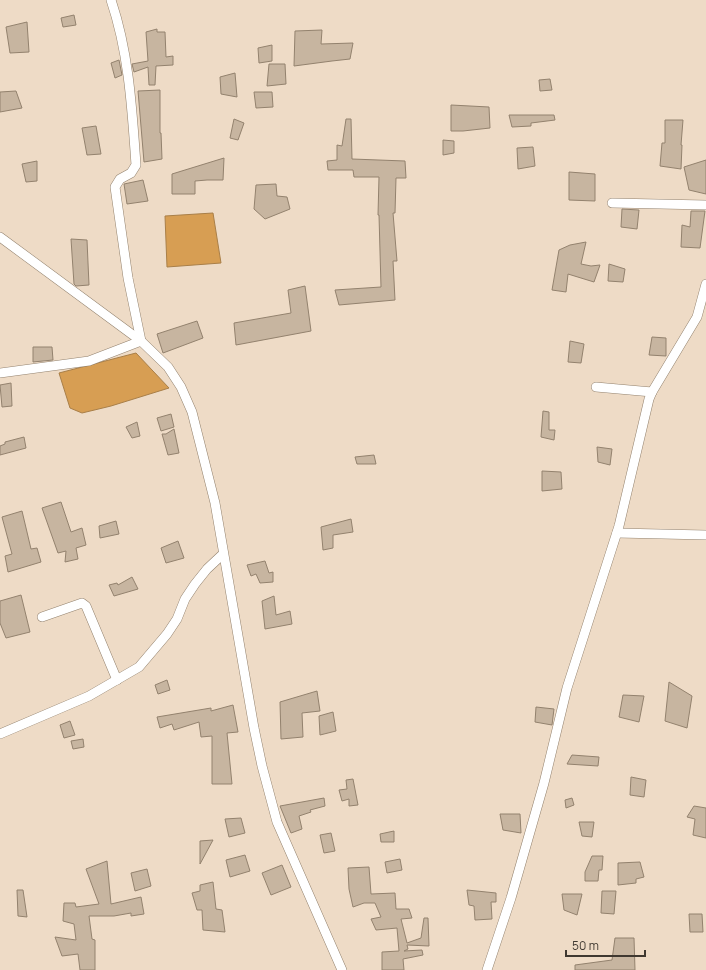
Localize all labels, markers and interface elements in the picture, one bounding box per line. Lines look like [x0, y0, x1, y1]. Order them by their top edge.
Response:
scale bar [566, 932, 645, 958]
text: 50 m [572, 937, 599, 954]

